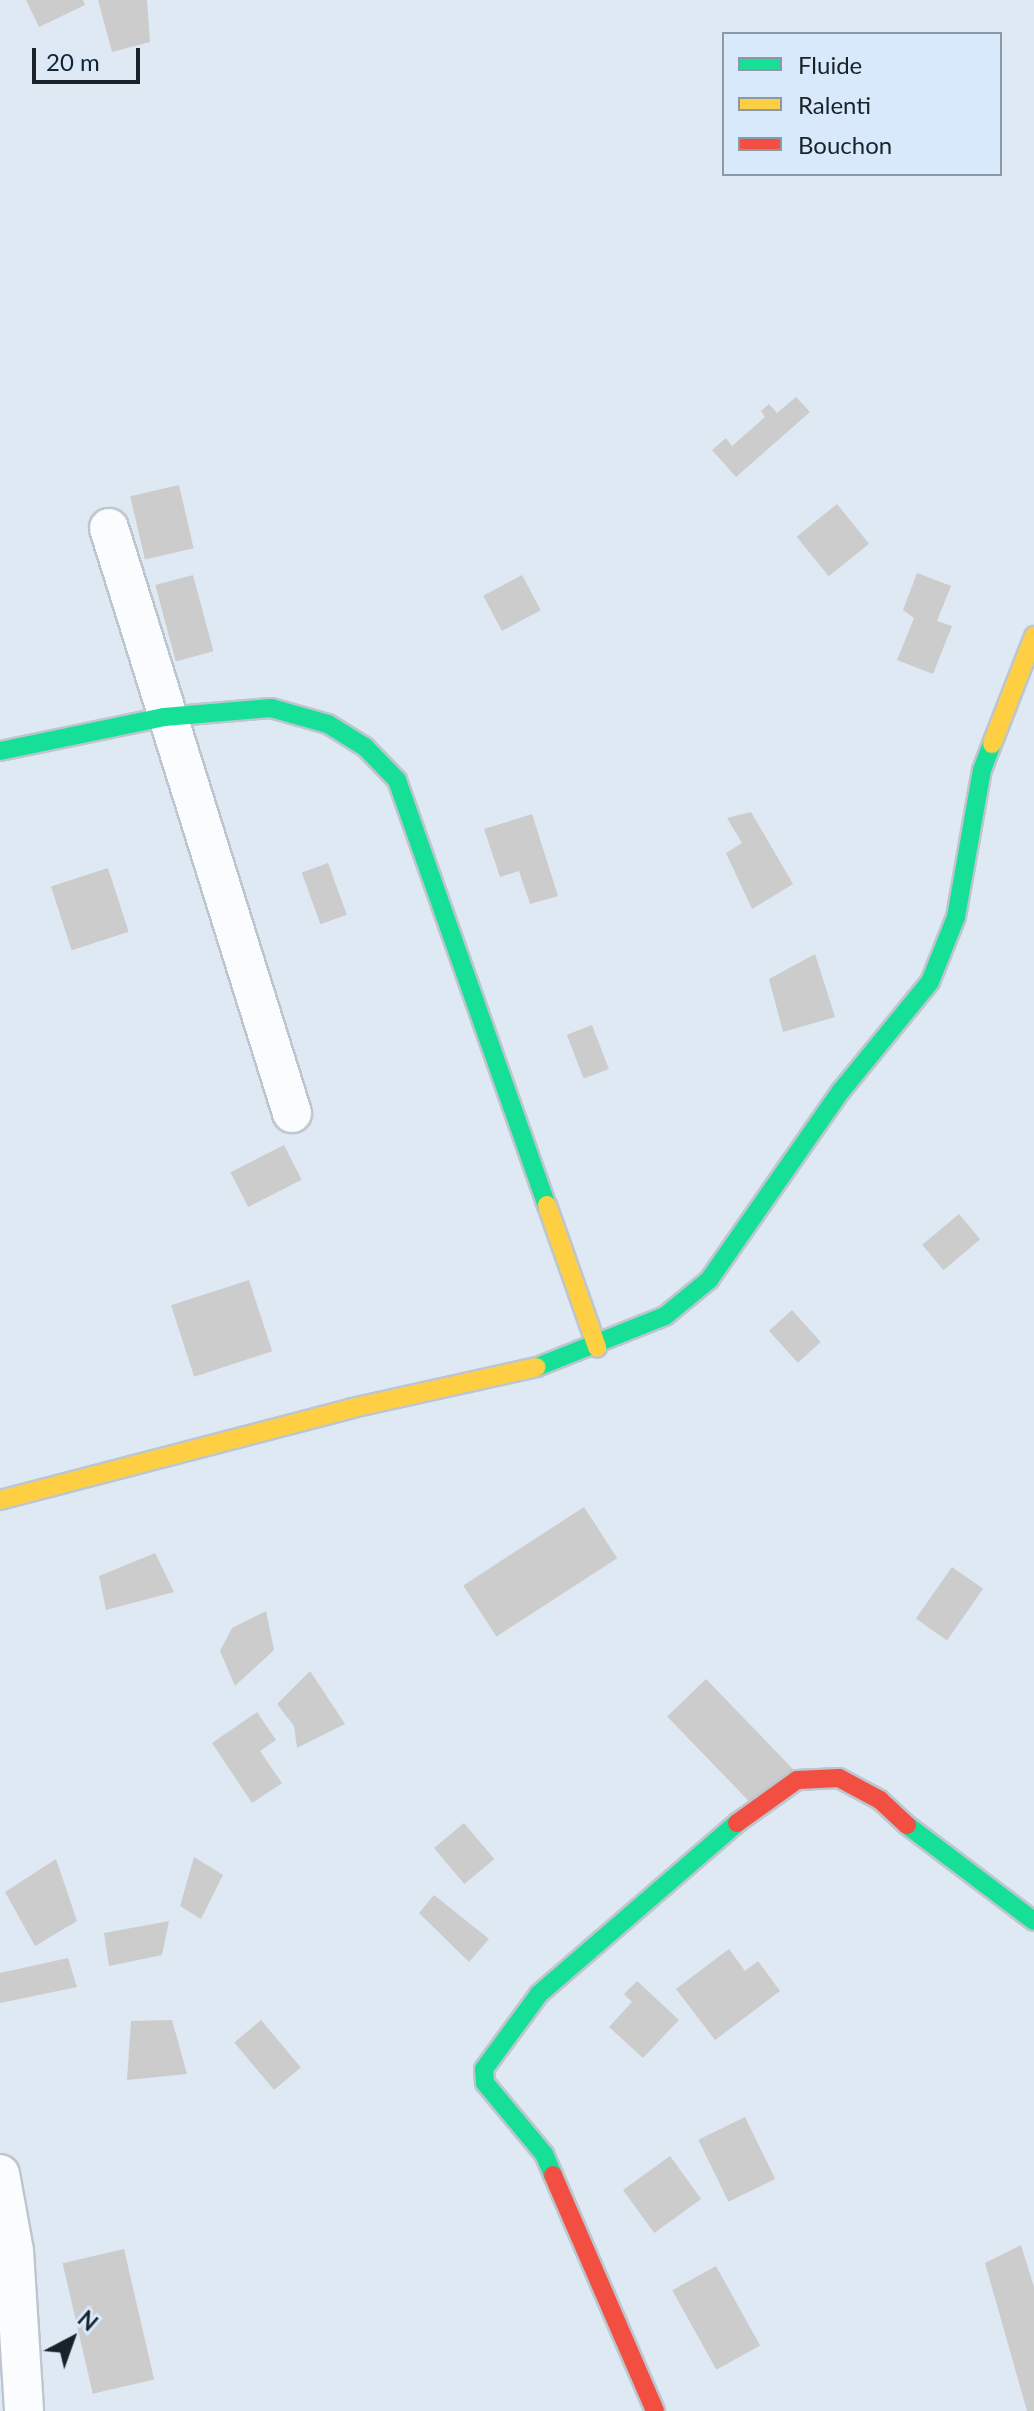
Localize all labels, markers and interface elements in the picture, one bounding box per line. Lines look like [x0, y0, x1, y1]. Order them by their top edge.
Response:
scale bar [36, 32, 144, 82]
legend [722, 32, 1002, 176]
text: 20 m [46, 47, 100, 76]
text: Fluide [798, 50, 862, 79]
text: Ralenti [798, 90, 871, 119]
text: Bouchon [798, 130, 892, 159]
north arrow [32, 2299, 112, 2379]
text: N [73, 2305, 103, 2336]

